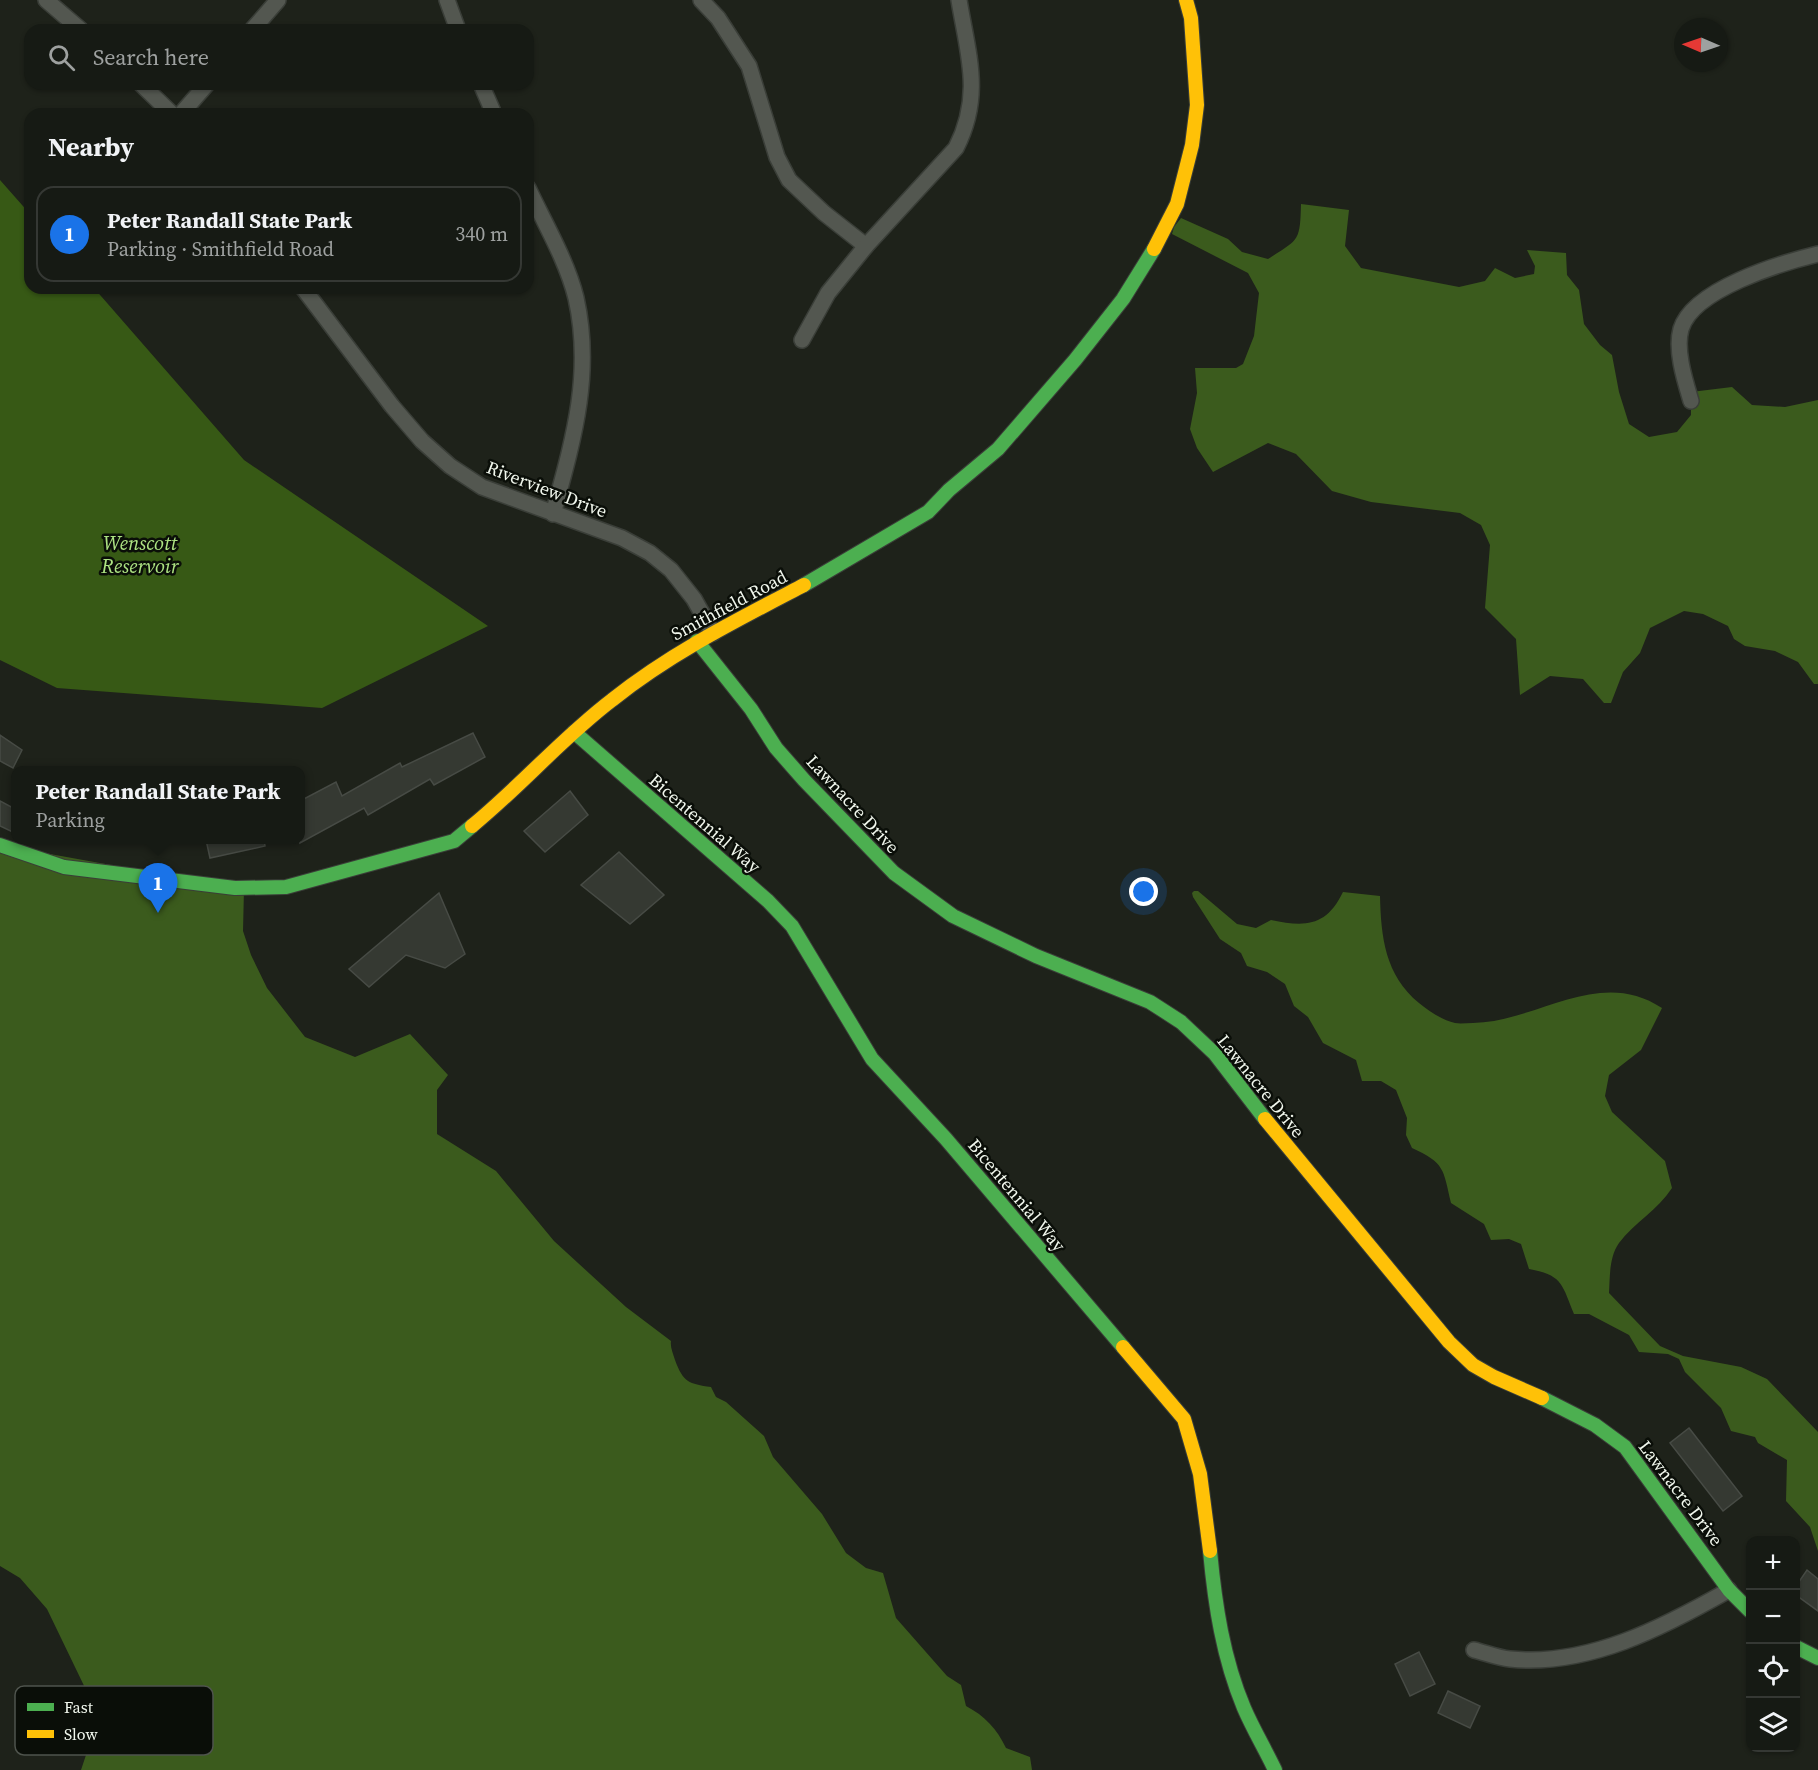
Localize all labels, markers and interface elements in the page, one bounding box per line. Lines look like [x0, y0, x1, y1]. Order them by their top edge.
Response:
north arrow [1674, 18, 1728, 72]
search box [24, 24, 534, 90]
icon: search [45, 41, 78, 74]
text: Search here [93, 42, 209, 72]
text: Nearby [48, 129, 134, 165]
text: Peter Randall State Park [107, 205, 352, 235]
text: 1 [64, 220, 75, 248]
text: 340 m [455, 220, 508, 248]
text: Parking · Smithfield Road [107, 235, 334, 263]
street label: Riverview Drive [483, 455, 611, 523]
water label: Wenscott Reservoir [100, 529, 180, 580]
street label: Smithfield Road [667, 564, 791, 646]
street label: Lawnacre Drive [801, 749, 905, 859]
popup [11, 766, 305, 844]
street label: Bicentennial Way [644, 768, 767, 879]
text: Peter Randall State Park [35, 776, 281, 806]
text: Parking [35, 806, 105, 834]
pin: 1 [138, 864, 178, 913]
your location [1129, 877, 1158, 906]
street label: Lawnacre Drive [1212, 1029, 1310, 1143]
street label: Bicentennial Way [962, 1133, 1072, 1257]
street label: Lawnacre Drive [1633, 1435, 1729, 1551]
map controls [1746, 1536, 1800, 1752]
button: + [1746, 1536, 1800, 1590]
button: − [1746, 1590, 1800, 1644]
button: locate [1746, 1644, 1800, 1698]
legend [15, 1686, 213, 1755]
text: Fast [64, 1696, 94, 1718]
button: layers [1746, 1698, 1800, 1752]
text: Slow [64, 1723, 99, 1745]

